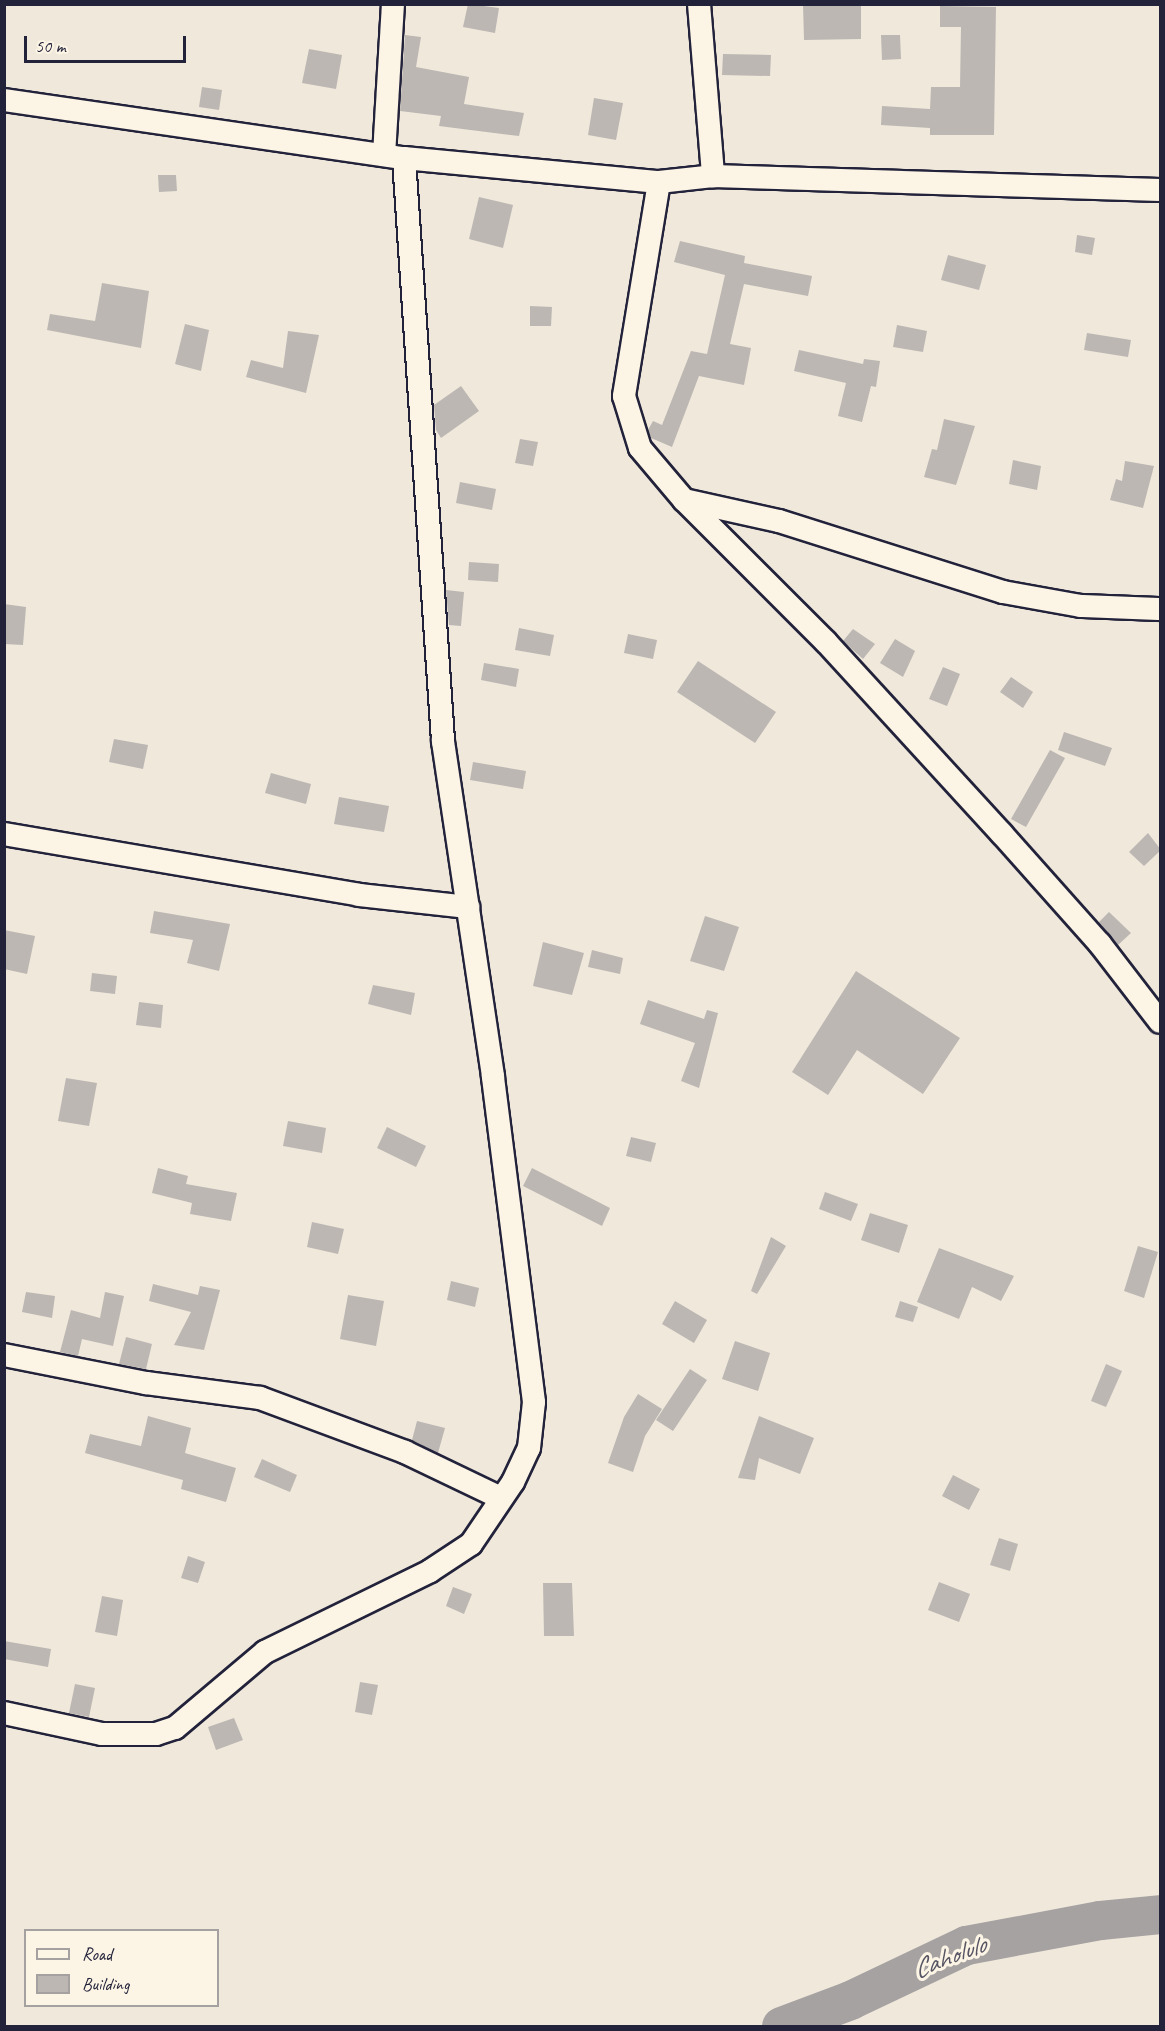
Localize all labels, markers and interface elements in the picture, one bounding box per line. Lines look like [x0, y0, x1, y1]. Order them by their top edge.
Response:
scale bar [27, 24, 189, 62]
text: 50 m [35, 35, 66, 57]
water label: Caholulo [908, 1928, 990, 1986]
legend [24, 1929, 219, 2007]
text: Road [82, 1943, 112, 1965]
text: Building [82, 1973, 129, 1995]

